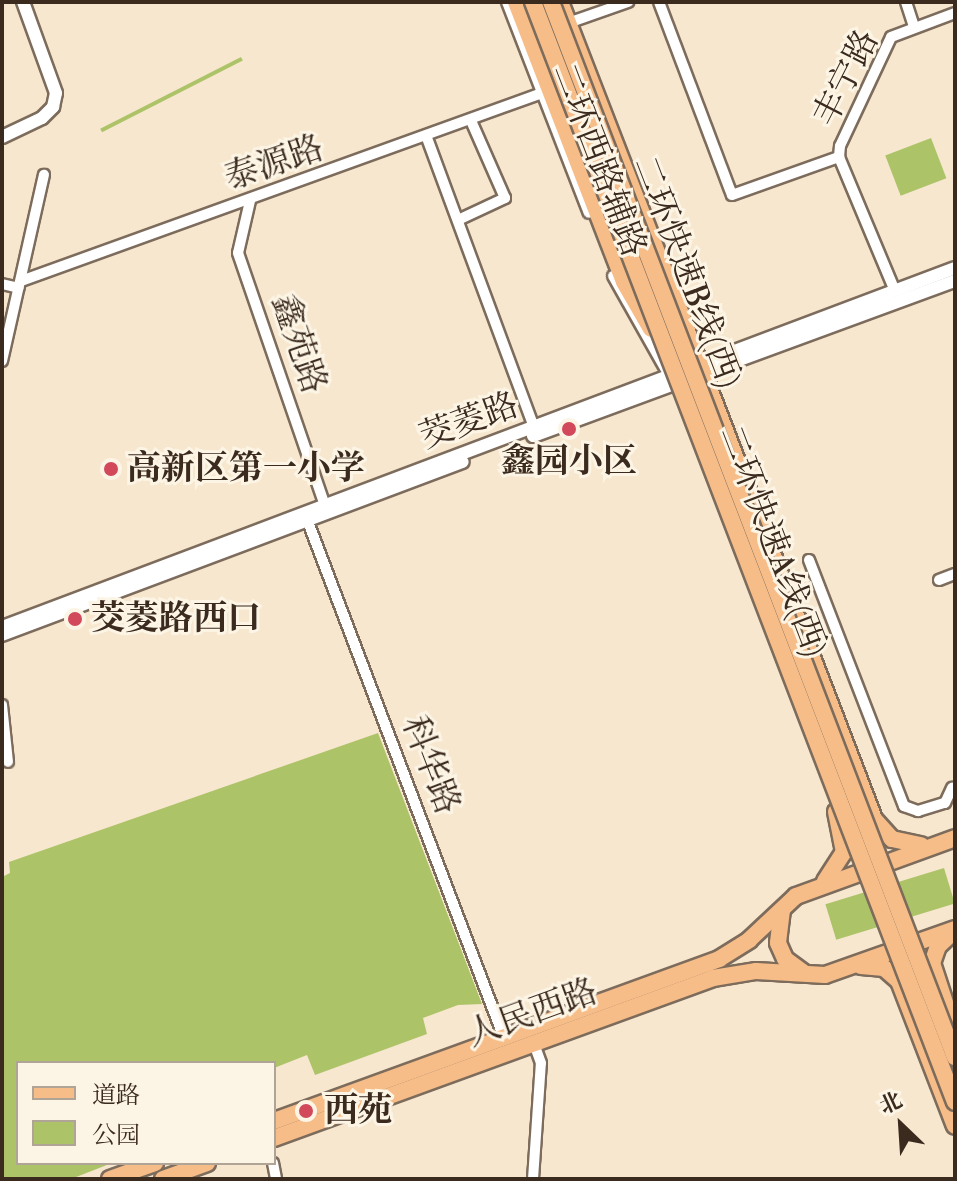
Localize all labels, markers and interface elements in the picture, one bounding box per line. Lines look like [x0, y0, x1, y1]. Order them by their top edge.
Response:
street label: 丰宁路 [805, 23, 887, 133]
street label: 二环西路辅路 [543, 57, 655, 263]
street label: 泰源路 [219, 127, 329, 199]
street label: 二环快速B线(西) [624, 150, 750, 394]
street label: 鑫苑路 [263, 289, 335, 399]
street label: 茭菱路 [414, 384, 524, 458]
marker: 鑫园小区 [560, 420, 578, 438]
street label: 二环快速A线(西) [710, 420, 836, 662]
place label: 鑫园小区 [501, 442, 637, 482]
place label: 高新区第一小学 [127, 449, 365, 489]
marker: 高新区第一小学 [102, 460, 120, 478]
place label: 茭菱路西口 [91, 599, 261, 639]
marker: 茭菱路西口 [66, 610, 84, 628]
street label: 科华路 [394, 710, 468, 820]
street label: 人民西路 [461, 971, 603, 1055]
legend [16, 1061, 276, 1165]
text: 道路 [92, 1080, 140, 1111]
north arrow [861, 1085, 941, 1165]
text: 北 [875, 1086, 907, 1121]
place label: 西苑 [324, 1091, 392, 1131]
marker: 西苑 [295, 1100, 317, 1122]
text: 公园 [92, 1120, 140, 1151]

